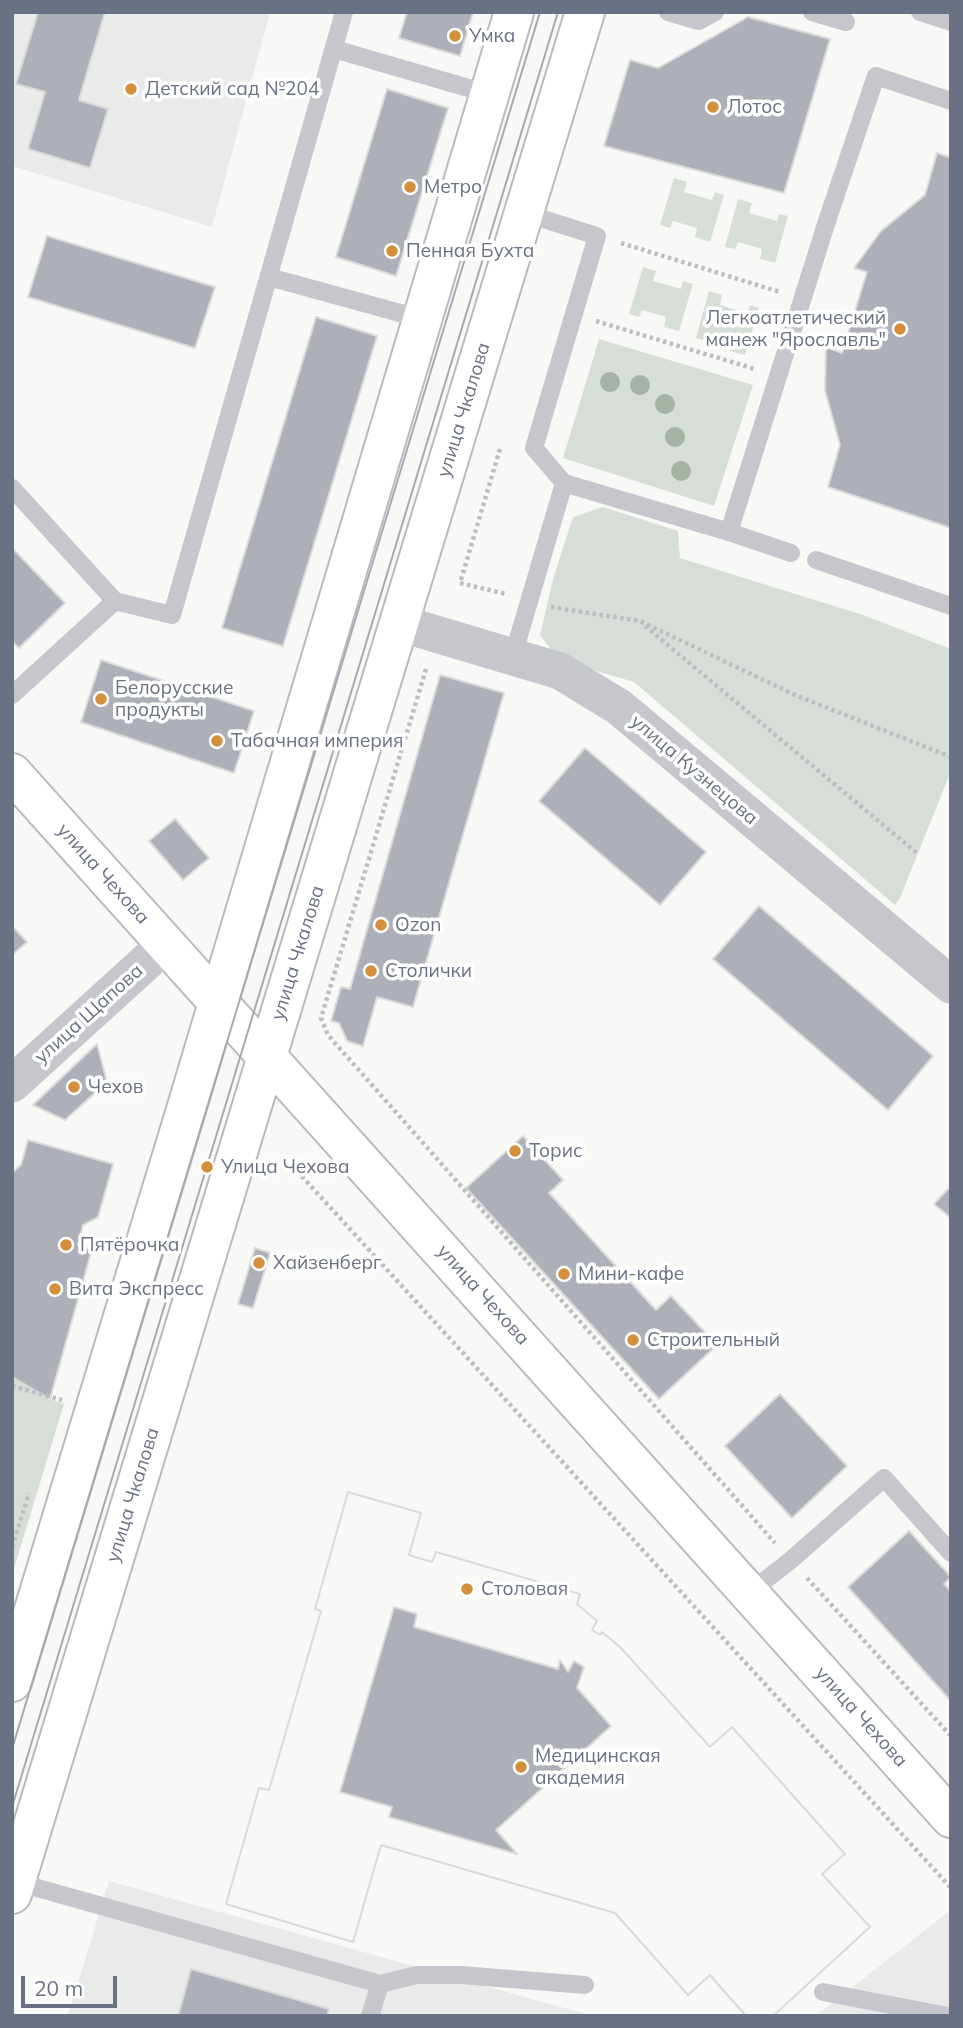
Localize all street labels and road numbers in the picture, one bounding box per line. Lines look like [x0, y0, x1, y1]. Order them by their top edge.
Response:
street label: улица Чкалова [433, 340, 495, 480]
street label: улица Кузнецова [626, 710, 762, 830]
street label: улица Чехова [52, 819, 154, 929]
street label: улица Чкалова [267, 883, 329, 1023]
street label: улица Щапова [30, 959, 148, 1069]
street label: улица Чехова [432, 1240, 534, 1350]
street label: улица Чкалова [102, 1425, 164, 1565]
street label: улица Чехова [810, 1662, 912, 1772]

